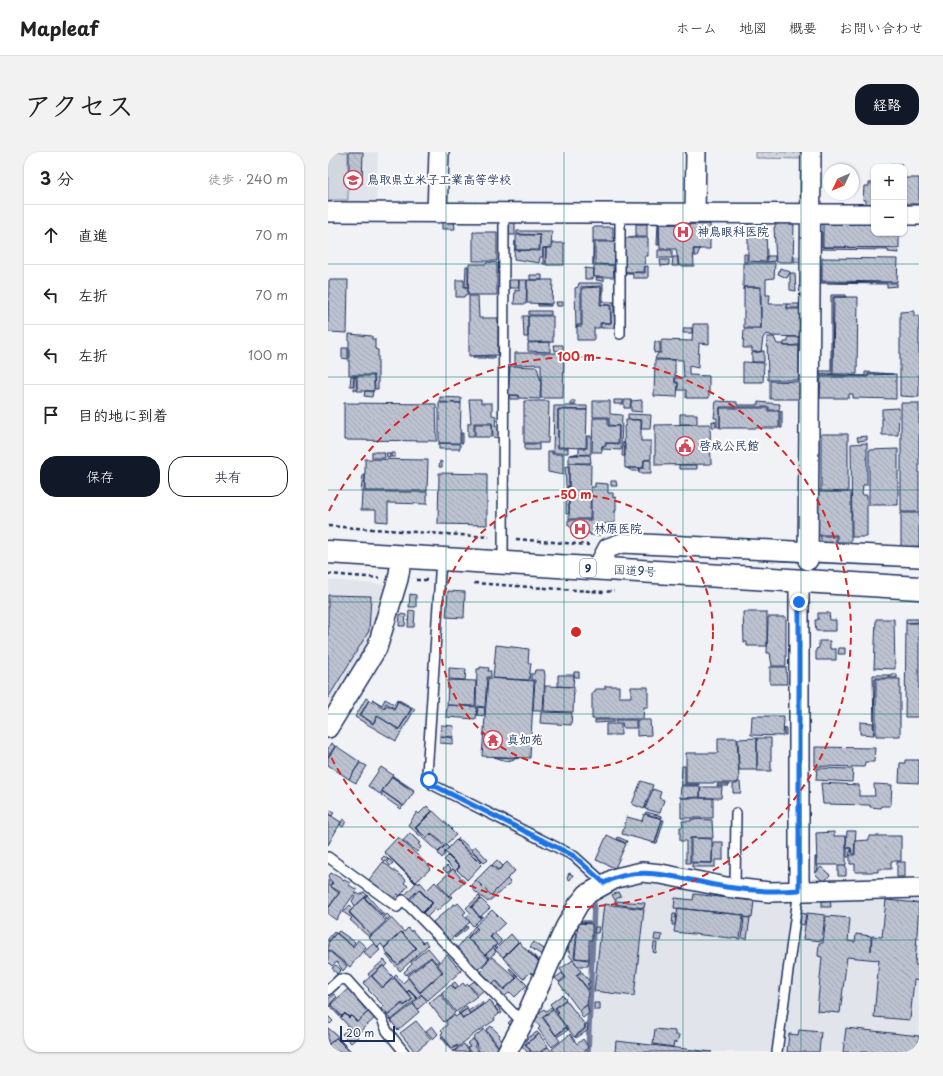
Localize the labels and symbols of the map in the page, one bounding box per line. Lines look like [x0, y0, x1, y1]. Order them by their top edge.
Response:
north arrow [823, 164, 859, 200]
school or university icon: 鳥取県立米子工業高等学校 [342, 169, 364, 191]
place label: 鳥取県立米子工業高等学校 [367, 170, 511, 188]
hospital icon: 神鳥眼科医院 [672, 221, 694, 243]
place label: 神鳥眼科医院 [697, 222, 769, 240]
text: 100 m [557, 347, 595, 365]
public building icon: 啓成公民館 [674, 435, 696, 457]
place label: 啓成公民館 [699, 436, 759, 454]
text: 50 m [560, 485, 592, 503]
hospital icon: 林原医院 [569, 518, 591, 540]
place label: 林原医院 [594, 519, 642, 537]
road number: 9 [580, 559, 596, 577]
street label: 国道9号 [613, 560, 657, 580]
route end [790, 593, 808, 611]
centre of rings [569, 625, 583, 639]
temple icon: 真如苑 [482, 729, 504, 751]
place label: 真如苑 [507, 730, 543, 748]
route start [420, 771, 438, 789]
scale bar [340, 1024, 395, 1043]

